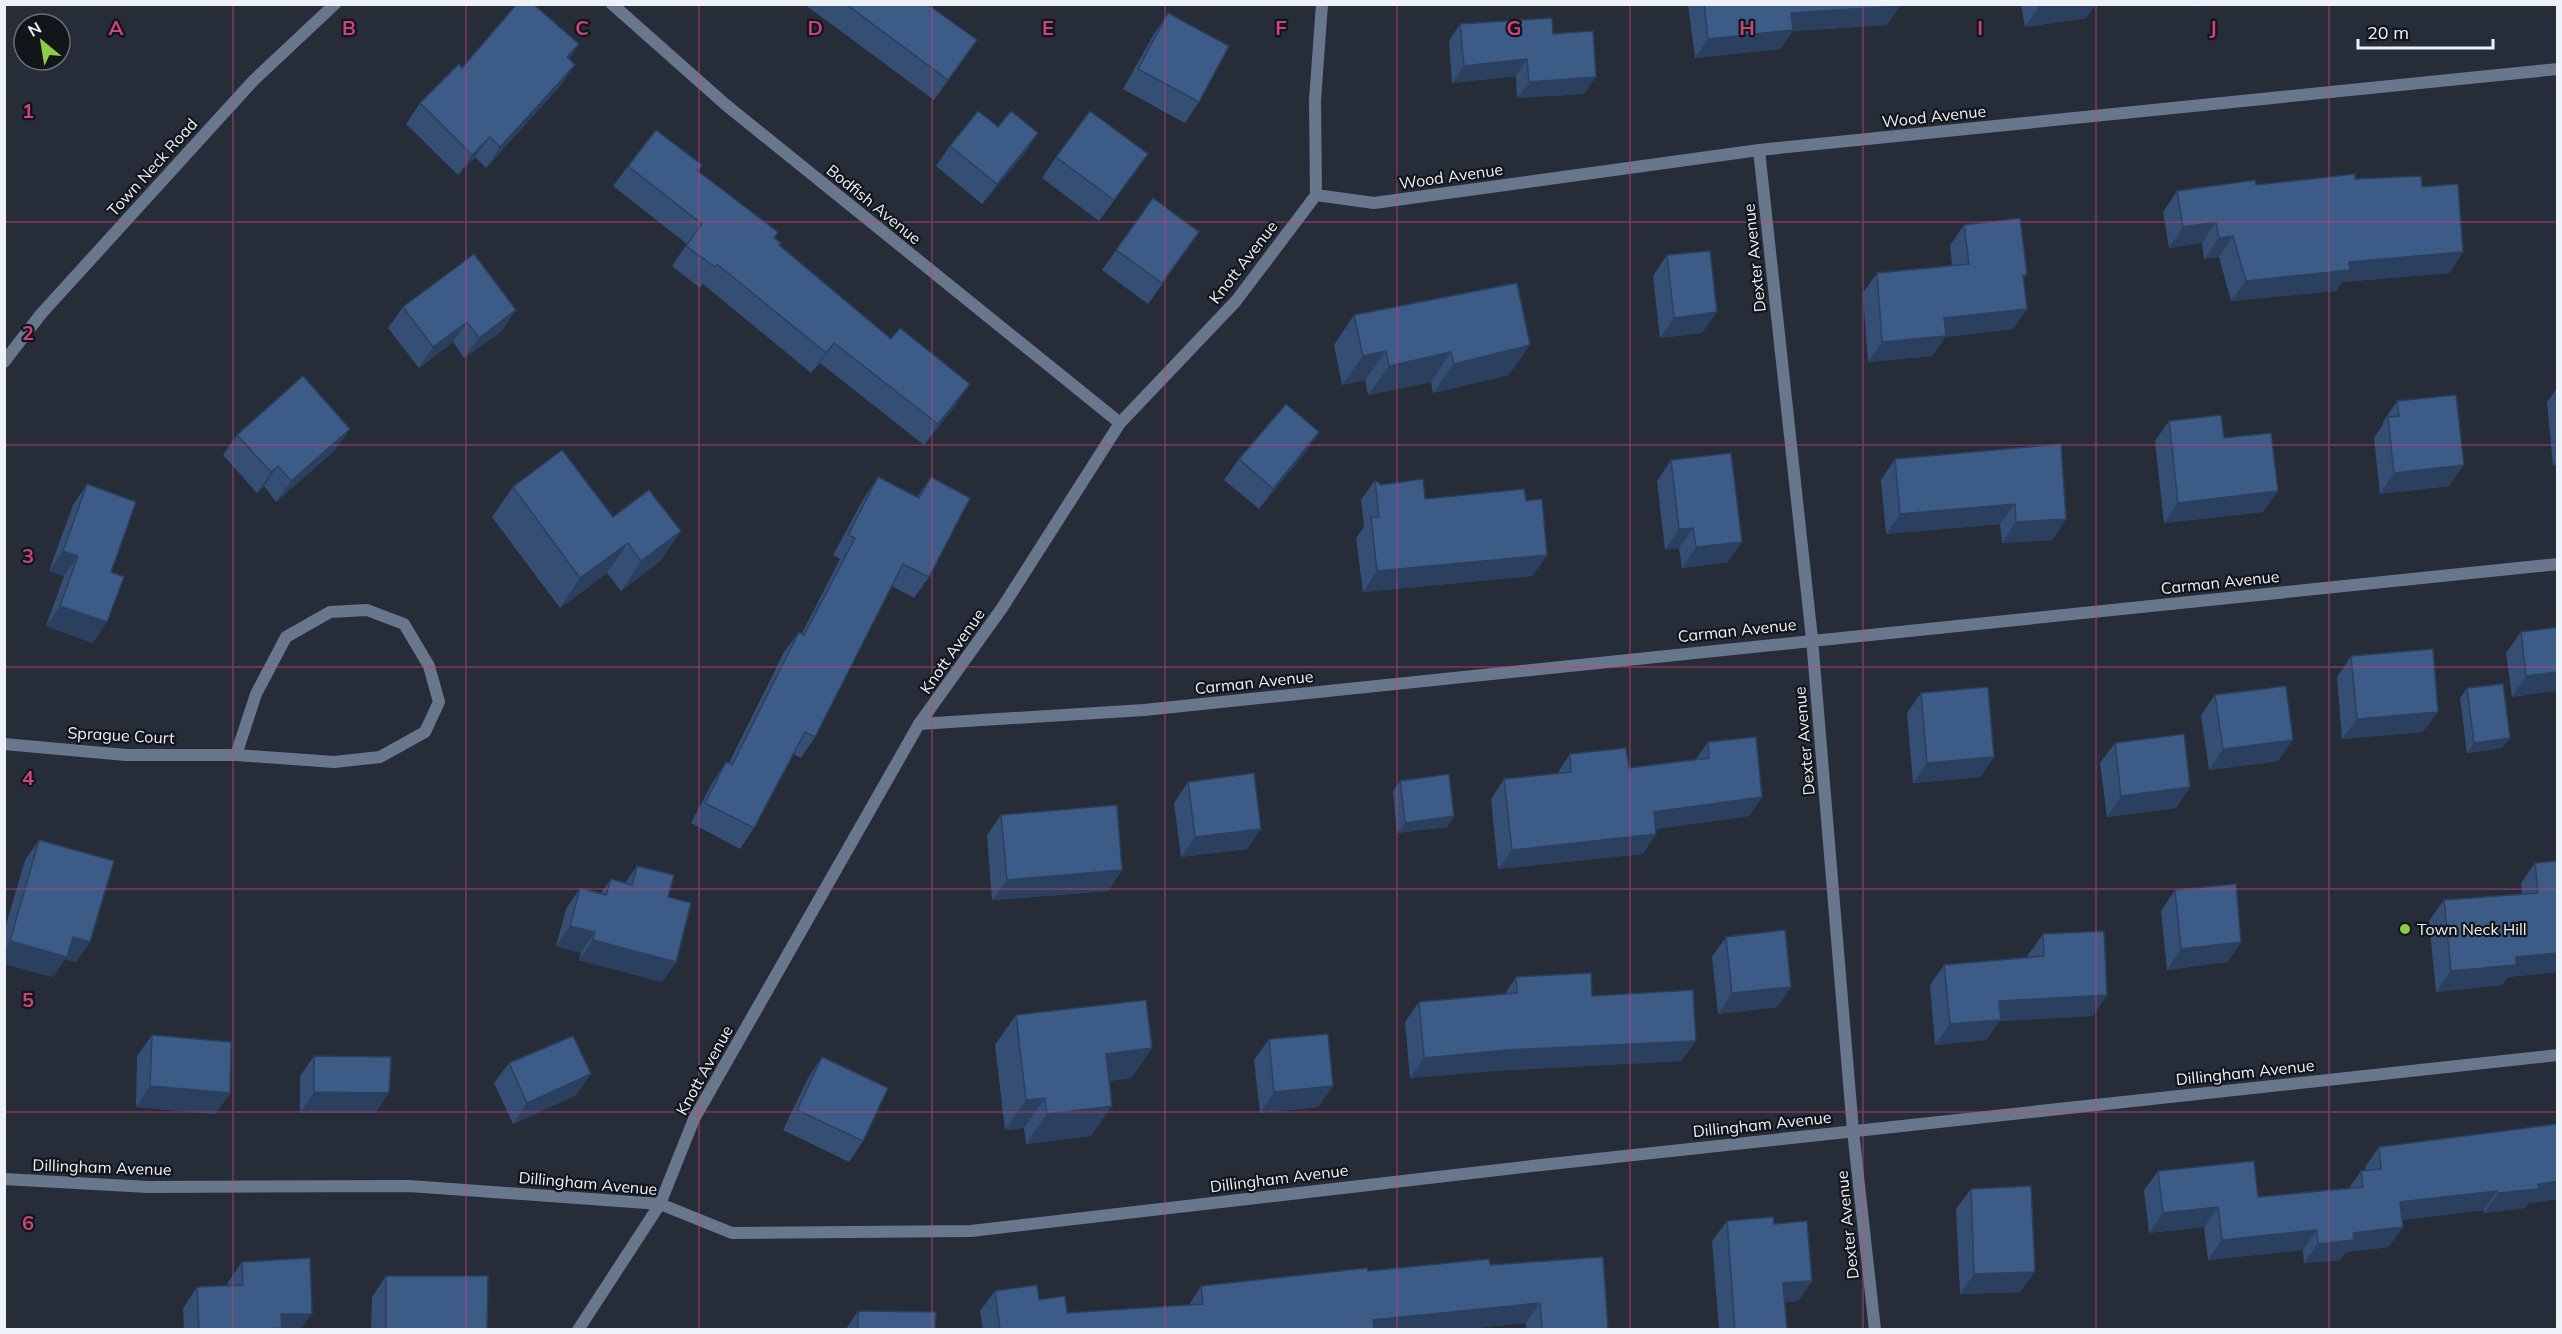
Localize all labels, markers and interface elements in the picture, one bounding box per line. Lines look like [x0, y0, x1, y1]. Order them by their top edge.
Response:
north arrow [12, 12, 72, 72]
scale bar [2358, 12, 2493, 50]
text: A [109, 15, 124, 40]
text: B [342, 15, 356, 40]
text: C [575, 15, 589, 40]
text: D [807, 15, 823, 40]
text: E [1042, 15, 1054, 40]
text: F [1275, 15, 1287, 40]
text: G [1507, 15, 1521, 40]
text: H [1739, 15, 1755, 40]
text: I [1977, 15, 1983, 40]
text: J [2209, 15, 2217, 40]
text: N [24, 17, 45, 41]
text: 20 m [2367, 21, 2409, 44]
text: 1 [22, 98, 34, 123]
street label: Wood Avenue [1881, 101, 1987, 131]
street label: Town Neck Road [103, 114, 201, 220]
street label: Wood Avenue [1398, 159, 1504, 193]
street label: Bodfish Avenue [823, 160, 925, 248]
street label: Dexter Avenue [1738, 203, 1770, 313]
street label: Knott Avenue [1204, 217, 1282, 307]
text: 2 [22, 320, 34, 345]
text: 3 [22, 543, 34, 568]
street label: Carman Avenue [2160, 566, 2280, 598]
street label: Knott Avenue [915, 605, 989, 697]
street label: Carman Avenue [1677, 614, 1797, 646]
street label: Carman Avenue [1194, 666, 1314, 698]
street label: Dexter Avenue [1789, 686, 1819, 796]
street label: Sprague Court [67, 722, 175, 748]
text: 4 [22, 765, 34, 790]
place label: Town Neck Hill [2417, 919, 2527, 939]
marker: Town Neck Hill [2398, 922, 2412, 936]
text: 5 [22, 987, 34, 1012]
street label: Knott Avenue [671, 1022, 737, 1118]
street label: Dillingham Avenue [2175, 1055, 2315, 1089]
street label: Dillingham Avenue [1692, 1107, 1832, 1141]
street label: Dillingham Avenue [32, 1155, 172, 1179]
street label: Dillingham Avenue [1209, 1160, 1349, 1196]
street label: Dillingham Avenue [518, 1167, 658, 1199]
street label: Dexter Avenue [1831, 1170, 1863, 1280]
text: 6 [22, 1210, 34, 1235]

